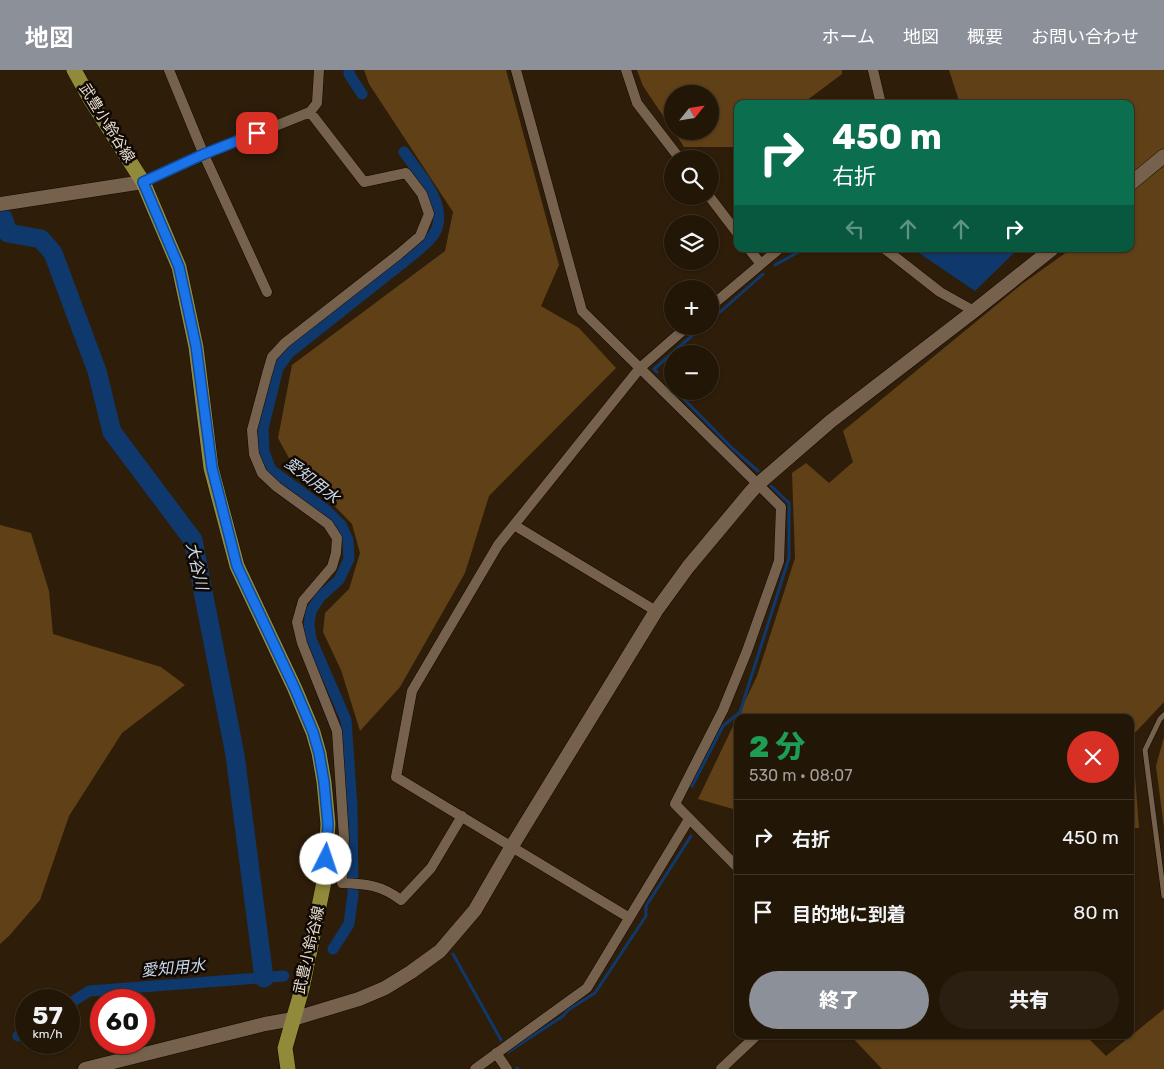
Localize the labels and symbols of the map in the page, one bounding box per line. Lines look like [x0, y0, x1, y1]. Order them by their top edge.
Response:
street label: 武豊小鈴谷線 [76, 80, 138, 166]
north arrow [664, 85, 719, 140]
pin [236, 112, 278, 154]
water label: 愛知用水 [281, 453, 345, 508]
water label: 大谷川 [182, 540, 212, 593]
position arrow [299, 832, 351, 884]
street label: 武豊小鈴谷線 [290, 904, 328, 996]
water label: 愛知用水 [140, 956, 208, 980]
speed limit sign: 60 [90, 989, 155, 1054]

